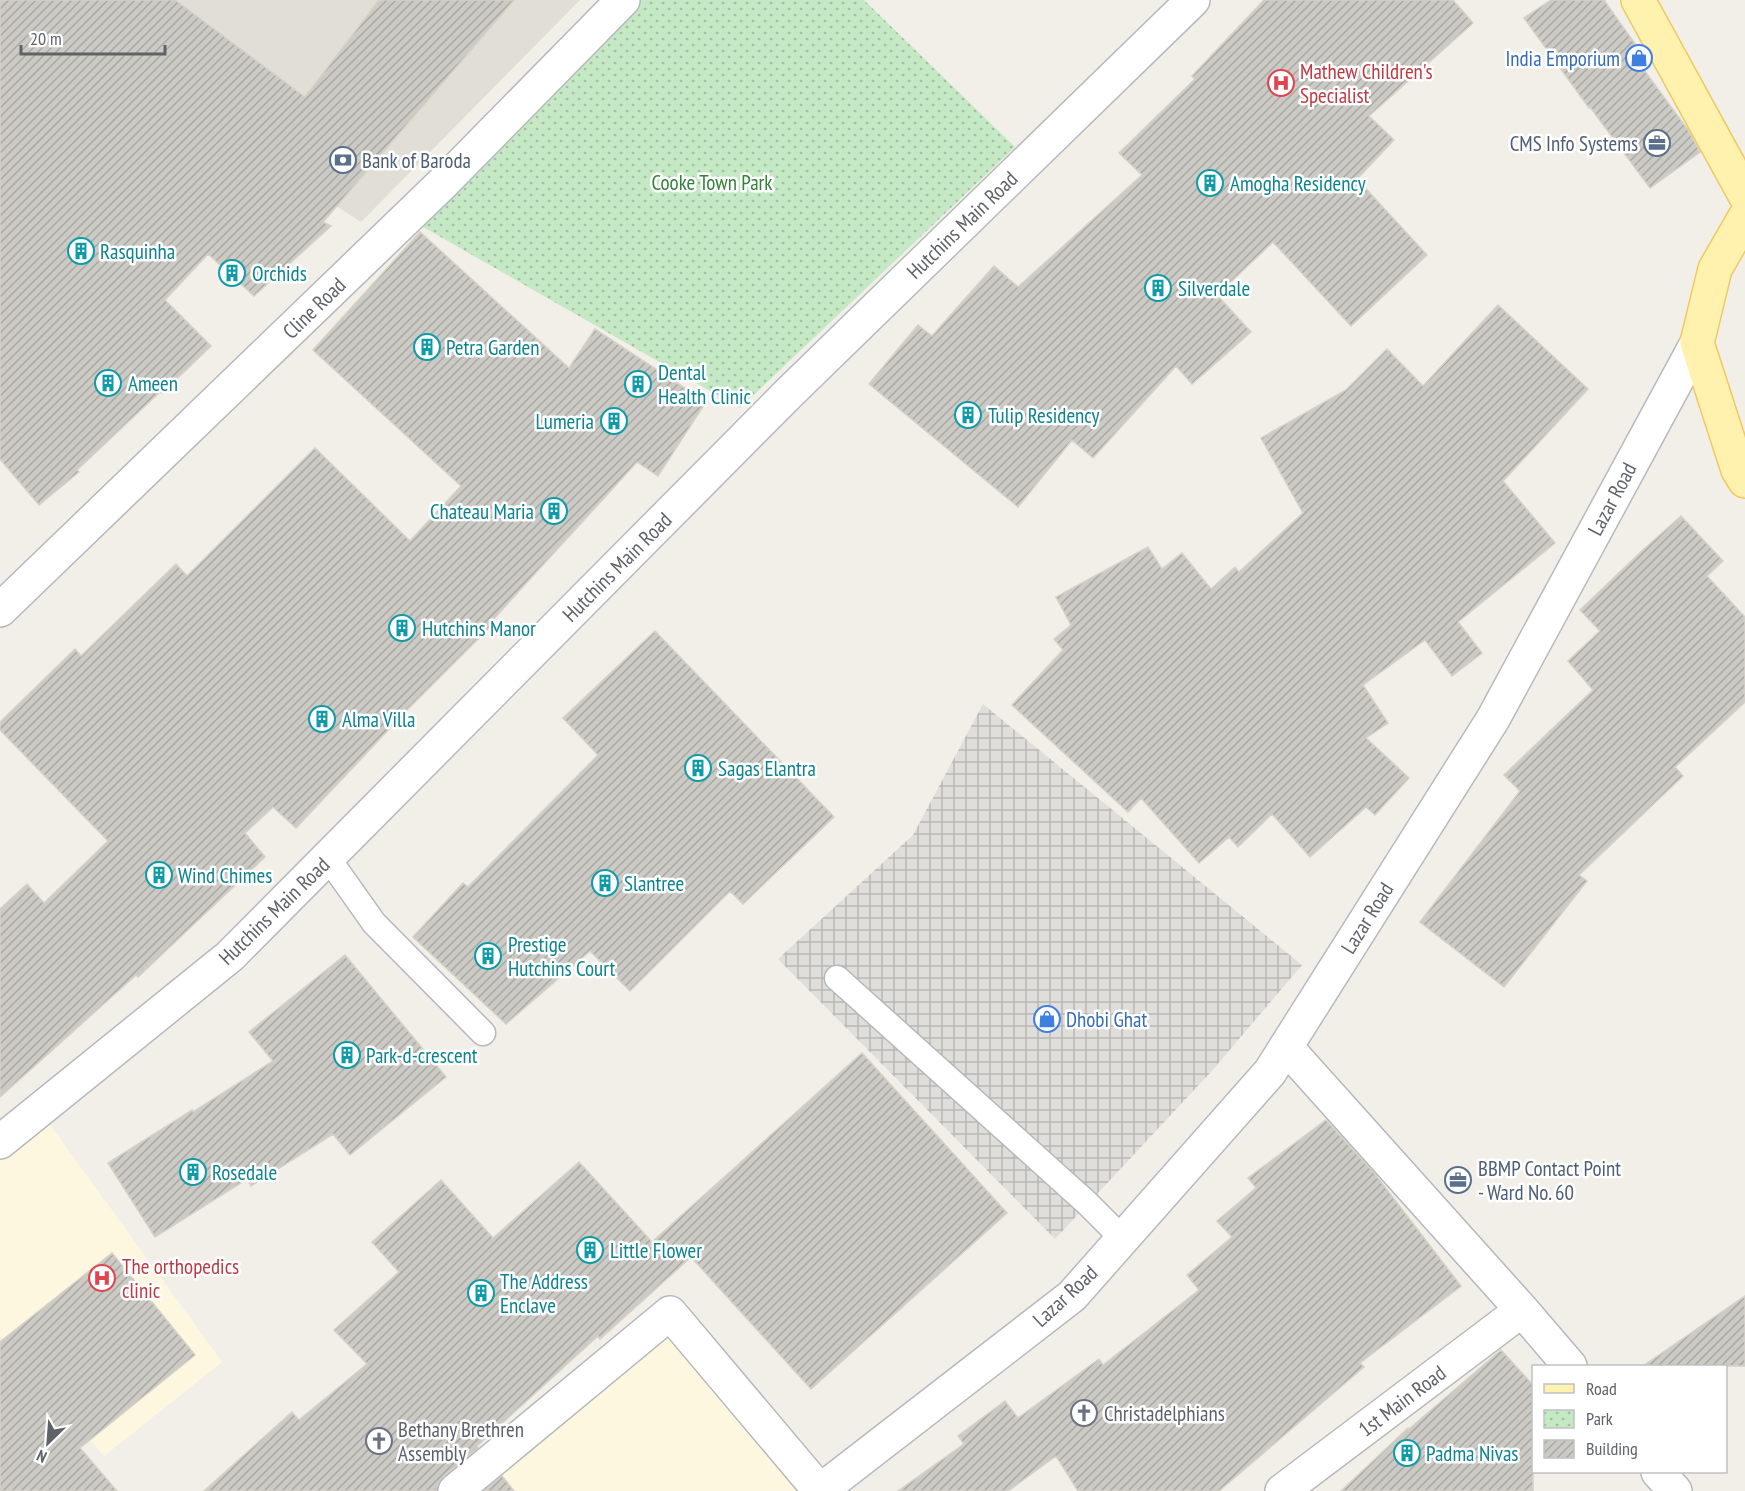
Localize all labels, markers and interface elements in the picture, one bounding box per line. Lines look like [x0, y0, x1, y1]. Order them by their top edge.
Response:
scale bar [21, 18, 165, 56]
text: 20 m [30, 27, 62, 50]
shop icon: India Emporium [1624, 43, 1654, 73]
place label: India Emporium [1505, 45, 1620, 72]
place label: Mathew Children's Specialist [1300, 58, 1433, 109]
hospital icon: Mathew Children's Specialist [1266, 68, 1296, 98]
office icon: CMS Info Systems [1642, 128, 1672, 158]
place label: CMS Info Systems [1510, 130, 1638, 157]
bank icon: Bank of Baroda [328, 145, 358, 175]
place label: Bank of Baroda [362, 147, 471, 174]
street label: Hutchins Main Road [901, 165, 1023, 285]
building icon: Amogha Residency [1195, 168, 1225, 198]
park label: Cooke Town Park [651, 169, 773, 196]
place label: Amogha Residency [1230, 170, 1366, 197]
building icon: Rasquinha [66, 236, 96, 266]
place label: Rasquinha [100, 238, 175, 265]
building icon: Orchids [217, 258, 247, 288]
place label: Orchids [252, 260, 307, 287]
street label: Cline Road [277, 271, 351, 345]
building icon: Silverdale [1143, 273, 1173, 303]
place label: Silverdale [1178, 275, 1250, 302]
building icon: Petra Garden [412, 332, 442, 362]
place label: Petra Garden [446, 334, 539, 361]
place label: Dental Health Clinic [658, 359, 752, 410]
building icon: Ameen [93, 368, 123, 398]
building icon: Dental Health Clinic [623, 369, 653, 399]
place label: Ameen [128, 370, 178, 397]
building icon: Tulip Residency [953, 400, 983, 430]
place label: Tulip Residency [988, 402, 1100, 429]
building icon: Lumeria [599, 406, 629, 436]
place label: Lumeria [535, 408, 594, 435]
street label: Lazar Road [1582, 458, 1642, 540]
building icon: Chateau Maria [539, 496, 569, 526]
place label: Chateau Maria [430, 498, 534, 525]
street label: Hutchins Main Road [557, 507, 677, 627]
building icon: Hutchins Manor [387, 613, 417, 643]
place label: Hutchins Manor [422, 615, 536, 642]
building icon: Alma Villa [307, 704, 337, 734]
place label: Alma Villa [342, 706, 415, 733]
building icon: Sagas Elantra [683, 753, 713, 783]
place label: Sagas Elantra [718, 755, 816, 782]
street label: Hutchins Main Road [213, 851, 335, 971]
building icon: Wind Chimes [144, 860, 174, 890]
place label: Wind Chimes [178, 862, 272, 889]
building icon: Slantree [590, 868, 620, 898]
place label: Slantree [624, 870, 684, 897]
street label: Lazar Road [1335, 877, 1399, 959]
place label: Prestige Hutchins Court [508, 931, 615, 982]
building icon: Prestige Hutchins Court [473, 941, 503, 971]
shop icon: Dhobi Ghat [1032, 1004, 1062, 1034]
place label: Dhobi Ghat [1066, 1006, 1147, 1033]
building icon: Park-d-crescent [332, 1040, 362, 1070]
place label: Park-d-crescent [366, 1042, 478, 1069]
place label: BBMP Contact Point - Ward No. 60 [1478, 1155, 1621, 1206]
building icon: Rosedale [178, 1157, 208, 1187]
place label: Rosedale [212, 1159, 277, 1186]
office icon: BBMP Contact Point - Ward No. 60 [1443, 1165, 1473, 1195]
building icon: Little Flower [575, 1235, 605, 1265]
place label: Little Flower [610, 1237, 702, 1264]
place label: The orthopedics clinic [122, 1253, 239, 1304]
street label: Lazar Road [1027, 1259, 1103, 1333]
hospital icon: The orthopedics clinic [87, 1263, 117, 1293]
place label: The Address Enclave [500, 1268, 588, 1319]
building icon: The Address Enclave [466, 1278, 496, 1308]
street label: 1st Main Road [1353, 1359, 1451, 1443]
legend [1532, 1365, 1727, 1473]
text: Road [1586, 1377, 1617, 1400]
church icon: Christadelphians [1069, 1398, 1099, 1428]
place label: Christadelphians [1104, 1400, 1225, 1427]
text: Park [1586, 1407, 1613, 1430]
north arrow [18, 1413, 78, 1473]
place label: Bethany Brethren Assembly [398, 1416, 524, 1467]
church icon: Bethany Brethren Assembly [364, 1426, 394, 1456]
text: Building [1586, 1437, 1638, 1460]
building icon: Padma Nivas [1392, 1438, 1422, 1468]
place label: Padma Nivas [1426, 1440, 1518, 1467]
text: N [34, 1446, 50, 1467]

